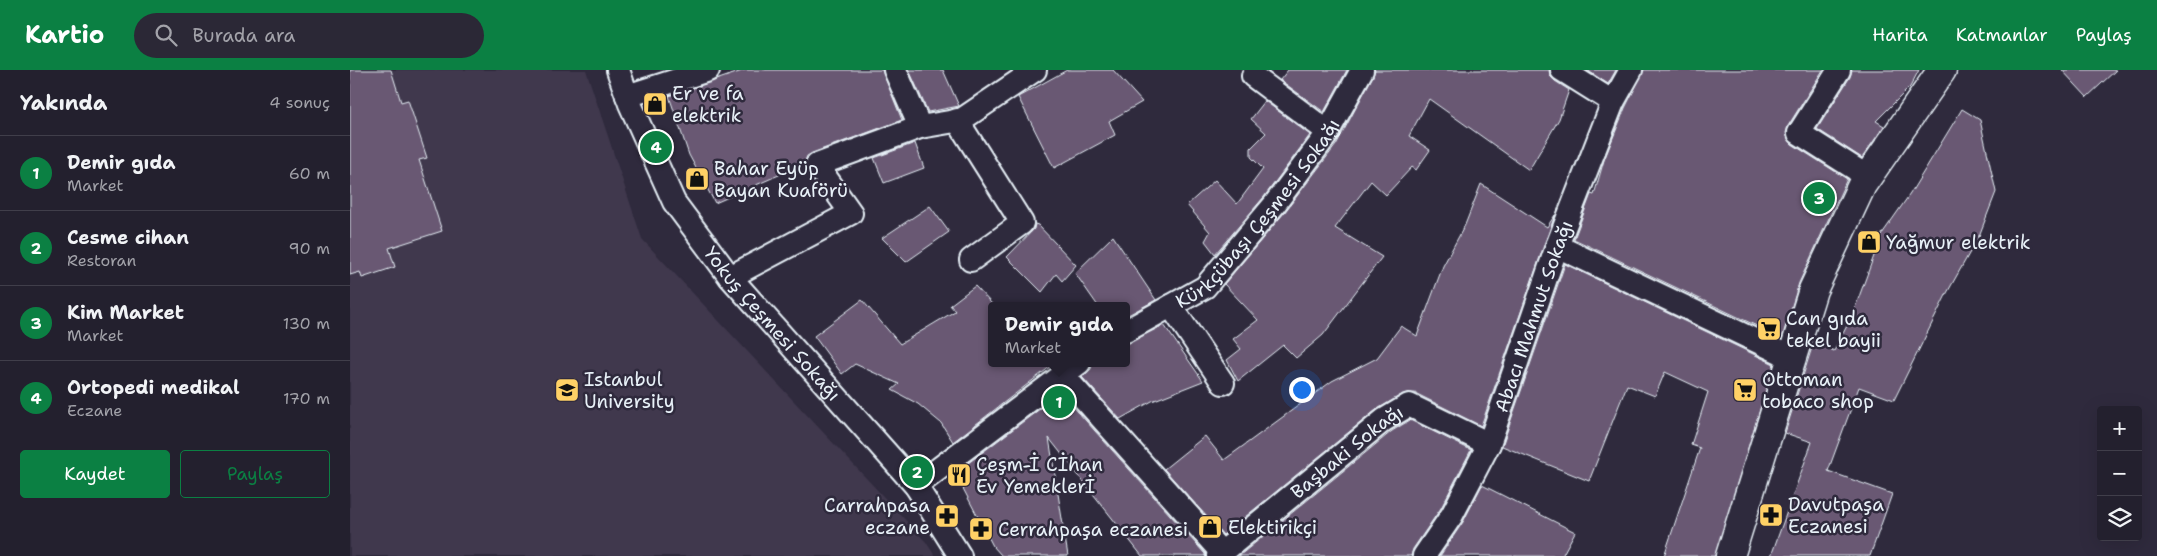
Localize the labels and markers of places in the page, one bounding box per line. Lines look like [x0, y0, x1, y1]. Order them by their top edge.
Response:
place label: Er ve fa elektrik [672, 81, 744, 128]
shop icon: Er ve fa elektrik [642, 91, 668, 117]
pin: 4 [640, 128, 672, 166]
place label: Bahar Eyüp Bayan Kuaförü [714, 156, 848, 203]
shop icon: Bahar Eyüp Bayan Kuaförü [684, 166, 710, 192]
pin: 3 [1803, 179, 1835, 217]
shop icon: Yağmur elektrik [1856, 229, 1882, 255]
place label: Yağmur elektrik [1886, 230, 2031, 255]
place label: Can gıda tekel bayii [1786, 306, 1881, 353]
supermarket icon: Can gıda tekel bayii [1756, 316, 1782, 342]
place label: Istanbul University [584, 367, 675, 414]
place label: Ottoman tobaco shop [1762, 367, 1874, 414]
school or university icon: Istanbul University [554, 377, 580, 403]
supermarket icon: Ottoman tobaco shop [1732, 377, 1758, 403]
pin: 1 [1043, 383, 1075, 421]
place label: Çeşm-İ Cİhan Ev Yemeklerİ [976, 452, 1103, 499]
pin: 2 [901, 453, 933, 491]
restaurant icon: Çeşm-İ Cİhan Ev Yemeklerİ [946, 462, 972, 488]
place label: Davutpaşa Eczanesi [1788, 492, 1884, 539]
place label: Carrahpasa eczane [824, 493, 930, 540]
pharmacy icon: Davutpaşa Eczanesi [1758, 502, 1784, 528]
pharmacy icon: Carrahpasa eczane [934, 503, 960, 529]
shop icon: Elektirikçi [1197, 514, 1223, 540]
place label: Elektirikçi [1228, 515, 1317, 540]
pharmacy icon: Cerrahpaşa eczanesi [968, 516, 994, 542]
place label: Cerrahpaşa eczanesi [998, 517, 1188, 542]

